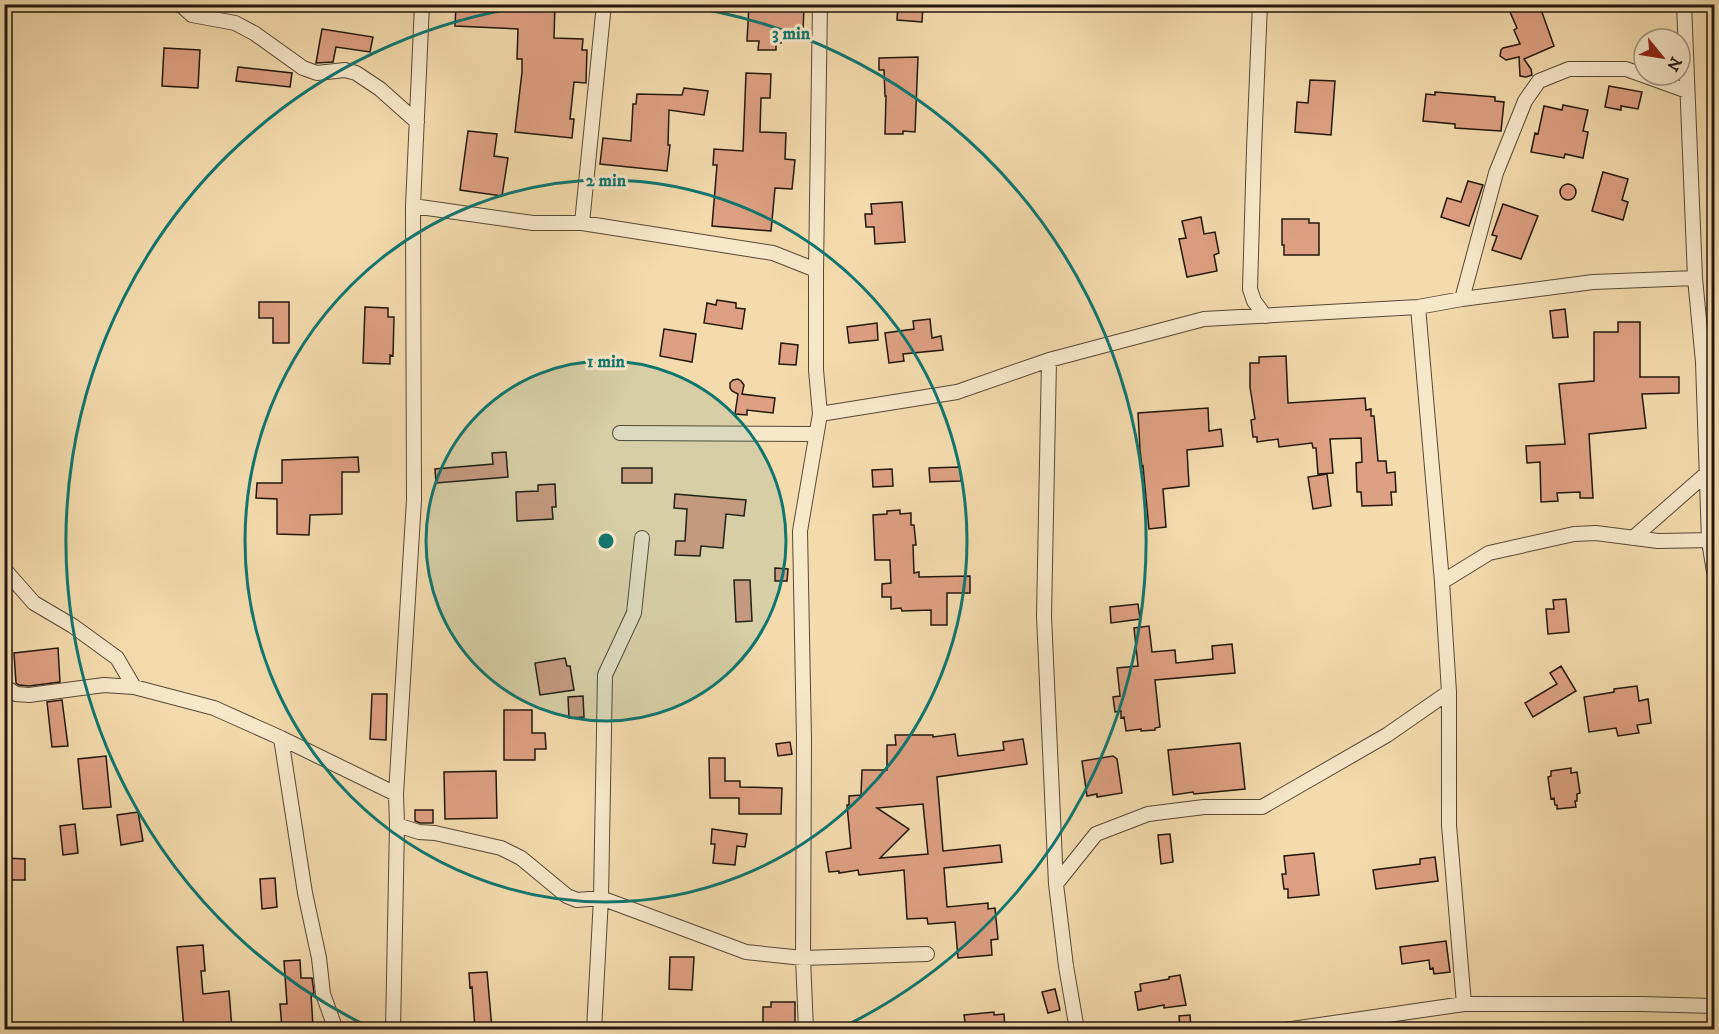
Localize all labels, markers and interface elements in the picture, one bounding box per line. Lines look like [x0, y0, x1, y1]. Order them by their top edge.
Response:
text: 3 min [772, 23, 811, 45]
north arrow [1632, 27, 1692, 87]
text: N [1662, 53, 1686, 75]
text: 2 min [586, 170, 627, 192]
text: 1 min [587, 351, 626, 373]
centre of rings [596, 531, 616, 551]

